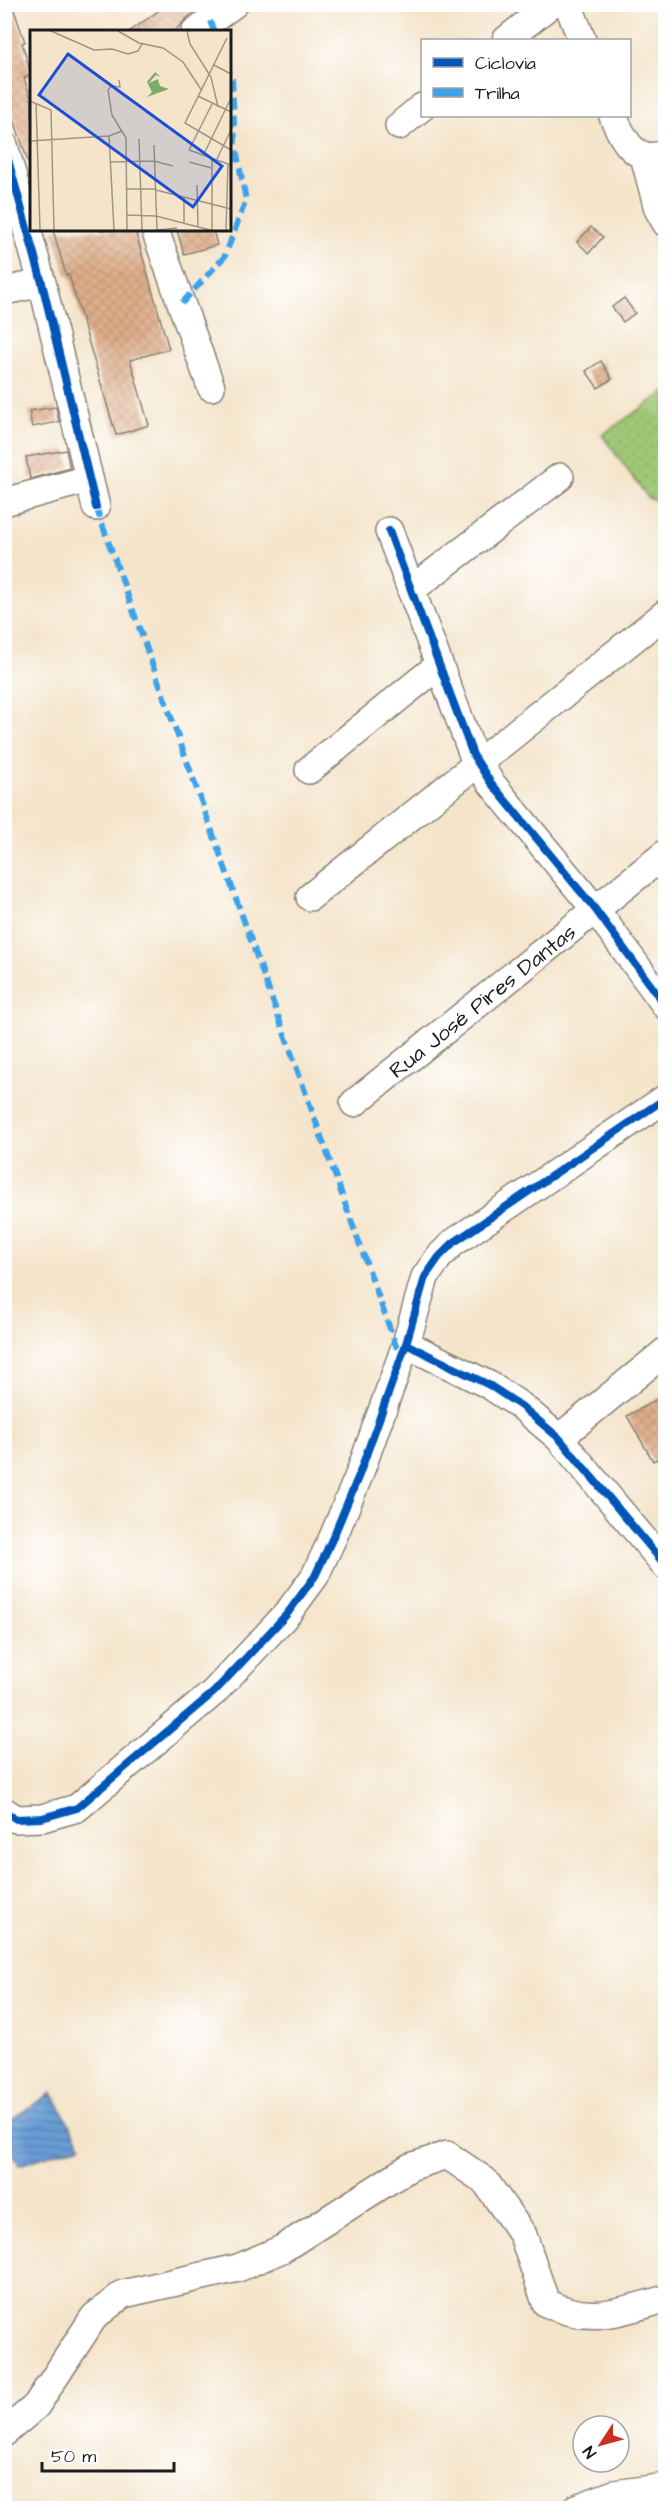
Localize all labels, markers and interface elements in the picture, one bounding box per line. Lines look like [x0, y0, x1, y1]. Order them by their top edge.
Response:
inset map [30, 30, 231, 231]
legend [421, 39, 631, 117]
text: Ciclovia [475, 51, 536, 76]
text: Trilha [475, 81, 520, 106]
street label: Rua José Pires Dantas [383, 917, 583, 1086]
north arrow [571, 2414, 631, 2474]
scale bar [42, 2435, 174, 2473]
text: N [578, 2442, 602, 2463]
text: 50 m [51, 2444, 96, 2469]

